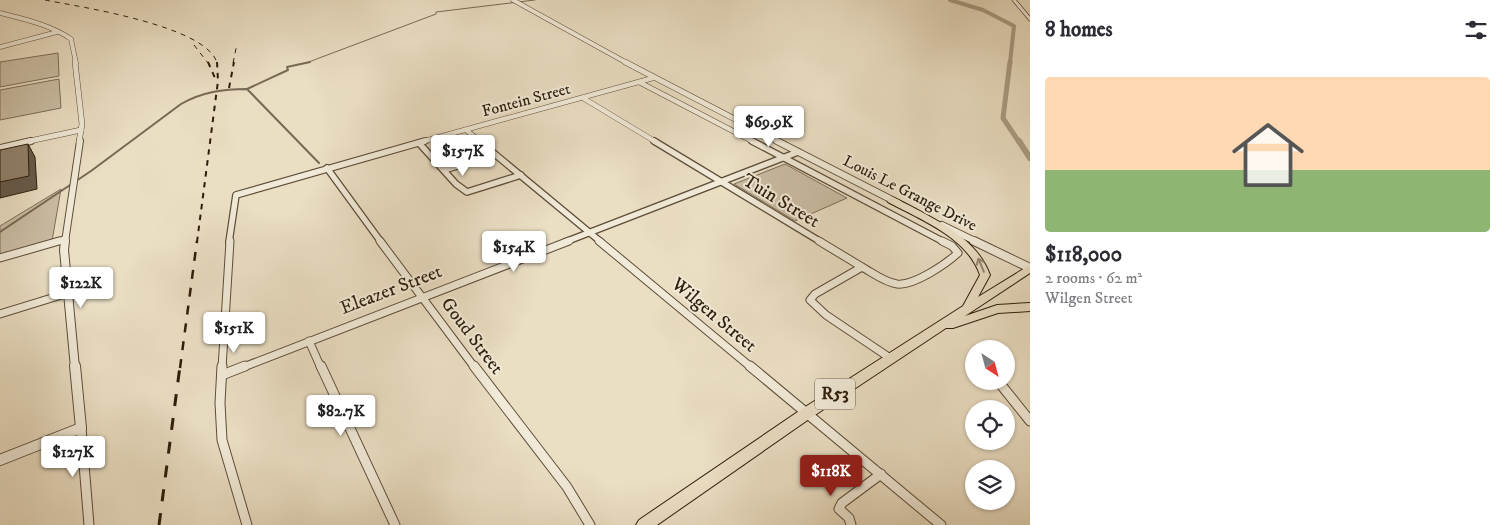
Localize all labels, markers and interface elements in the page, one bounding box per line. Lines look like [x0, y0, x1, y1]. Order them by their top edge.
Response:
icon: filters [1462, 16, 1490, 44]
text: 8 homes [1045, 17, 1113, 43]
street label: Fontein Street [480, 79, 572, 121]
pin: $69.9K [728, 106, 810, 148]
icon: home [1223, 110, 1313, 200]
text: $69.9K [745, 112, 793, 132]
pin: $157K [428, 134, 498, 177]
text: $157K [442, 141, 484, 161]
street label: Louis Le Grange Drive [840, 151, 980, 236]
street label: Tuin Street [738, 169, 824, 233]
pin: $154K [479, 230, 549, 273]
text: $154K [493, 237, 535, 257]
text: $118,000 [1045, 242, 1122, 268]
one-way arrow [976, 258, 986, 273]
street label: Eleazer Street [337, 260, 445, 320]
pin: $122K [46, 266, 116, 309]
text: 2 rooms · 62 m² [1045, 268, 1142, 288]
street label: Wilgen Street [666, 272, 761, 357]
text: $122K [60, 273, 102, 293]
text: Wilgen Street [1045, 288, 1133, 308]
street label: Goud Street [436, 293, 508, 379]
pin: $151K [199, 312, 269, 354]
text: $151K [214, 318, 254, 338]
north arrow [965, 340, 1015, 390]
map controls [965, 340, 1015, 510]
road number: R53 [815, 378, 855, 409]
pin: $82.7K [300, 394, 382, 437]
button: locate [965, 400, 1015, 450]
text: $82.7K [317, 401, 365, 421]
pin: $127K [38, 436, 108, 478]
text: $127K [52, 442, 94, 462]
pin: $118K [796, 454, 866, 497]
button: layers [965, 460, 1015, 510]
text: $118K [811, 461, 851, 481]

